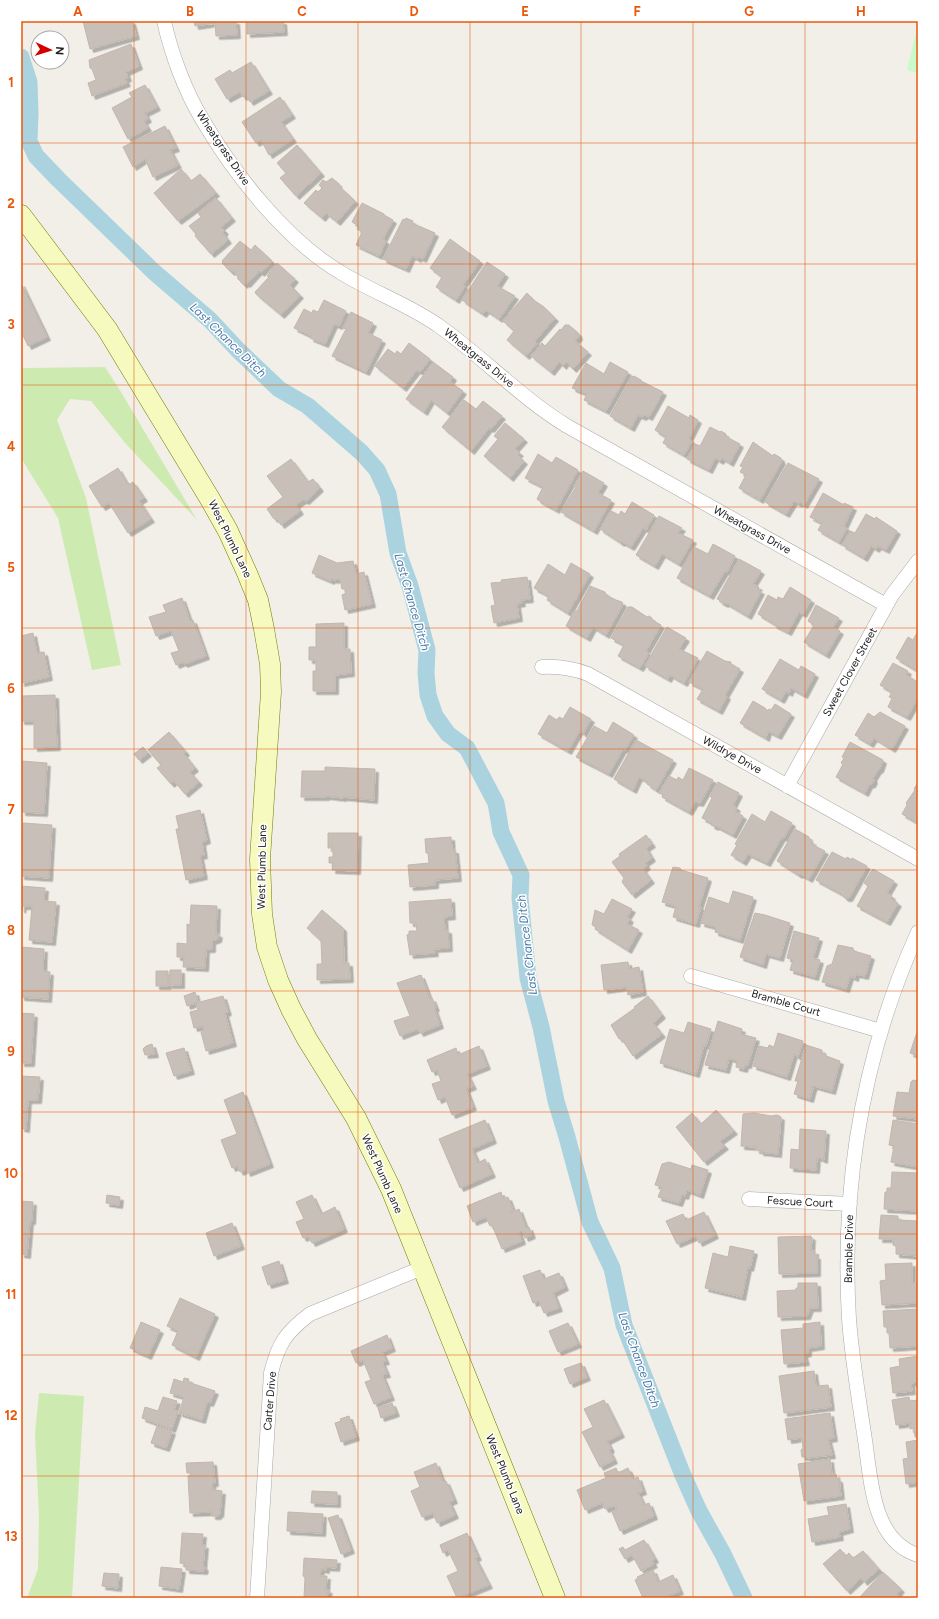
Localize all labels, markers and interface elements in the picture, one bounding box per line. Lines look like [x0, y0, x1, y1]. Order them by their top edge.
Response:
text: A [73, 4, 83, 19]
text: B [186, 4, 194, 19]
text: C [297, 4, 307, 19]
text: D [409, 4, 419, 19]
text: E [521, 4, 529, 19]
text: F [633, 4, 641, 19]
text: G [744, 4, 754, 19]
text: H [856, 4, 866, 19]
north arrow [30, 30, 70, 70]
text: N [53, 46, 66, 55]
text: 1 [8, 75, 14, 90]
street label: Wheatgrass Drive [193, 108, 253, 188]
text: 2 [7, 196, 15, 211]
water label: Last Chance Ditch [187, 300, 269, 380]
text: 3 [7, 317, 15, 332]
street label: Wheatgrass Drive [441, 326, 517, 390]
text: 4 [7, 439, 15, 454]
street label: West Plumb Lane [206, 498, 254, 580]
street label: Wheatgrass Drive [711, 503, 793, 557]
water label: Last Chance Ditch [391, 552, 433, 653]
text: 5 [7, 560, 15, 575]
street label: Sweet Clover Street [820, 625, 880, 719]
text: 6 [7, 681, 15, 696]
street label: Wildrye Drive [700, 733, 764, 777]
text: 7 [7, 802, 15, 817]
street label: West Plumb Lane [255, 824, 269, 910]
water label: Last Chance Ditch [514, 894, 540, 996]
text: 8 [7, 923, 15, 938]
street label: Bramble Court [750, 987, 822, 1019]
text: 9 [7, 1044, 15, 1059]
street label: West Plumb Lane [359, 1133, 405, 1215]
text: 10 [4, 1166, 18, 1181]
street label: Fescue Court [767, 1194, 833, 1210]
street label: Bramble Drive [842, 1215, 856, 1283]
text: 11 [6, 1287, 16, 1302]
water label: Last Chance Ditch [615, 1310, 663, 1410]
street label: Carter Drive [261, 1371, 279, 1431]
text: 12 [4, 1408, 18, 1423]
street label: West Plumb Lane [483, 1432, 527, 1516]
text: 13 [5, 1529, 17, 1544]

